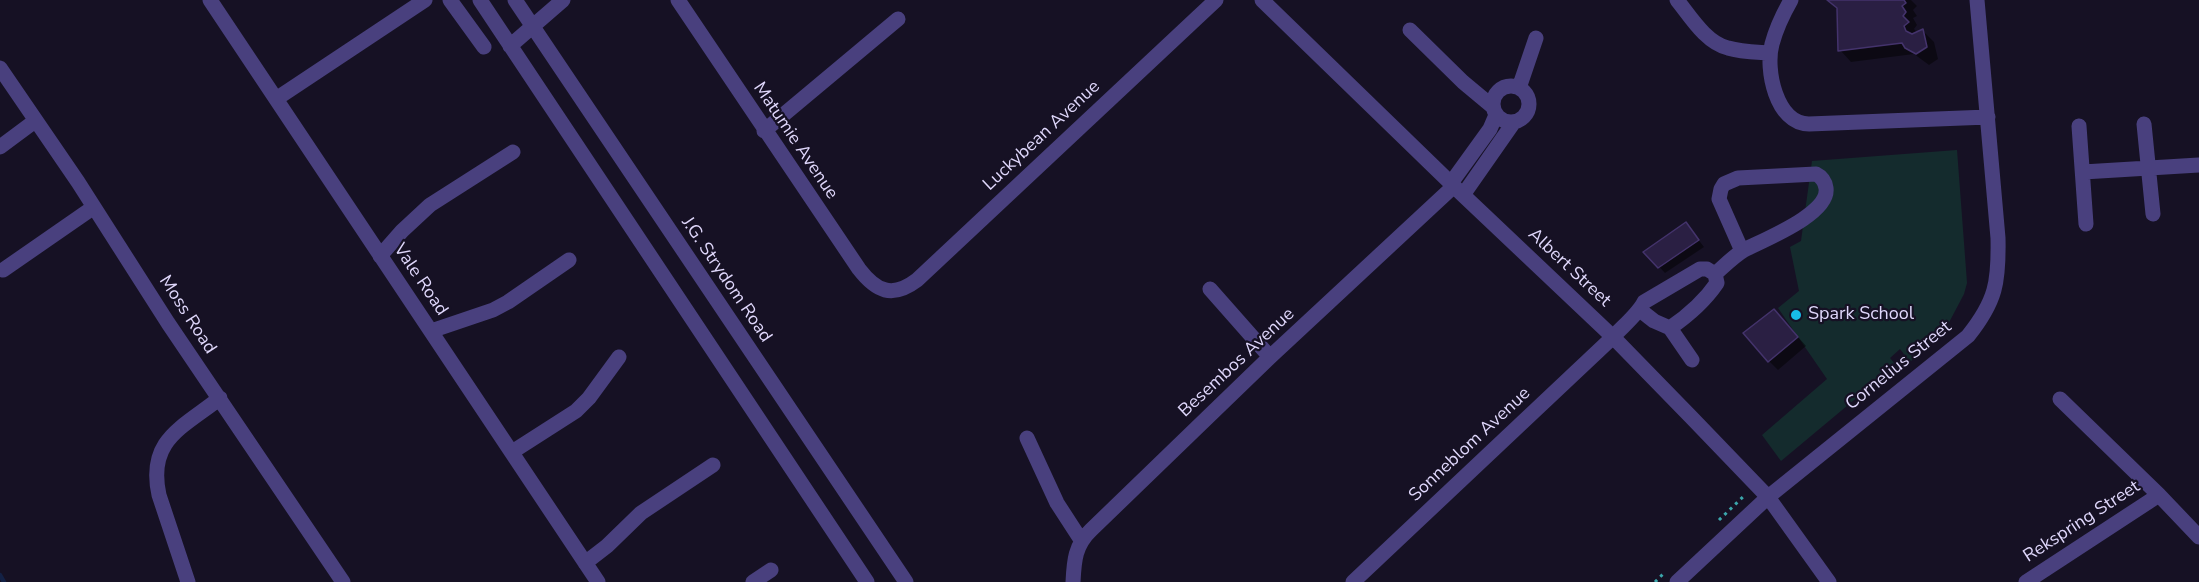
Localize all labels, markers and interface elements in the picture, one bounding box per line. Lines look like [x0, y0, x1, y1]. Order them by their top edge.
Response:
street label: Luckybean Avenue [979, 76, 1105, 196]
street label: Matumie Avenue [748, 78, 842, 204]
street label: J.G. Strydom Road [676, 213, 776, 347]
street label: Albert Street [1523, 224, 1615, 312]
street label: Vale Road [388, 240, 452, 320]
street label: Moss Road [154, 272, 220, 358]
street label: Besembos Avenue [1175, 304, 1299, 422]
place label: Spark School [1808, 304, 1914, 326]
marker: Spark School [1789, 308, 1803, 322]
street label: Cornelius Street [1842, 317, 1956, 415]
street label: Sonneblom Avenue [1405, 383, 1535, 507]
street label: Rekspring Street [2020, 476, 2144, 568]

